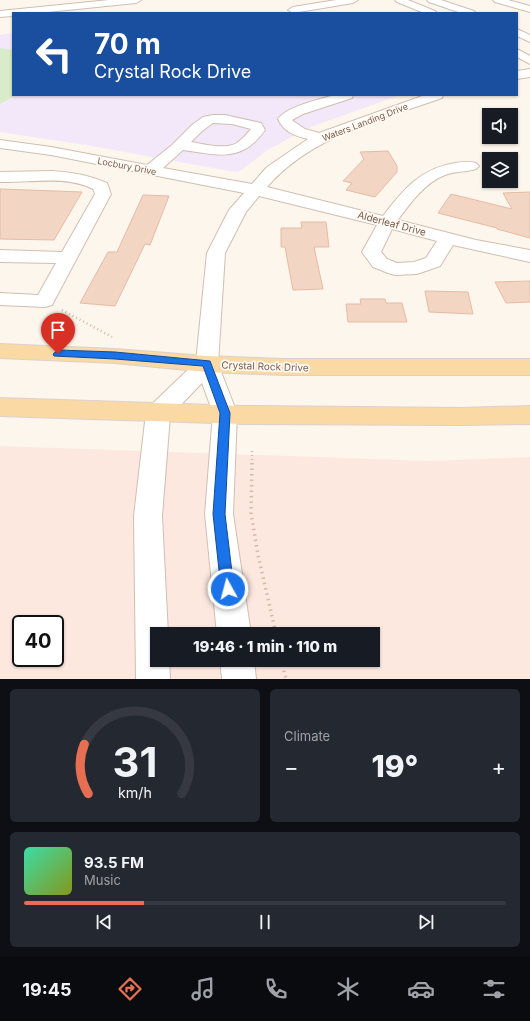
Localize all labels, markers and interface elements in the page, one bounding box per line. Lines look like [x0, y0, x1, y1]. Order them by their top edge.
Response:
text: 70 m [94, 27, 161, 61]
icon: left [28, 28, 80, 80]
text: Crystal Rock Drive [94, 61, 251, 82]
street label: Waters Landing Drive [321, 101, 409, 143]
map controls [482, 108, 518, 188]
button: sound [482, 108, 518, 144]
button: layers [482, 152, 518, 188]
street label: Locbury Drive [97, 155, 157, 177]
street label: Alderleaf Drive [356, 208, 428, 238]
pin [41, 313, 75, 354]
icon: arrive [47, 319, 69, 341]
street label: Crystal Rock Drive [221, 358, 309, 374]
position arrow [207, 568, 249, 610]
speed limit sign: 40 [12, 615, 64, 667]
text: 19:46 · 1 min · 110 m [193, 637, 337, 656]
text: Climate [284, 728, 330, 744]
text: 31 [113, 736, 157, 786]
text: 19° [372, 748, 418, 784]
text: − [284, 754, 299, 780]
text: + [491, 754, 506, 780]
text: km/h [118, 783, 152, 800]
text: 93.5 FM [84, 853, 144, 872]
text: Music [84, 872, 121, 888]
icon: previous [93, 911, 115, 933]
icon: pause [254, 911, 276, 933]
icon: next [415, 911, 437, 933]
icon: directions [116, 975, 144, 1003]
icon: music [189, 975, 217, 1003]
icon: phone [262, 975, 290, 1003]
icon: climate [334, 975, 362, 1003]
icon: car [407, 975, 435, 1003]
icon: filters [480, 975, 508, 1003]
text: 19:45 [22, 979, 71, 1000]

